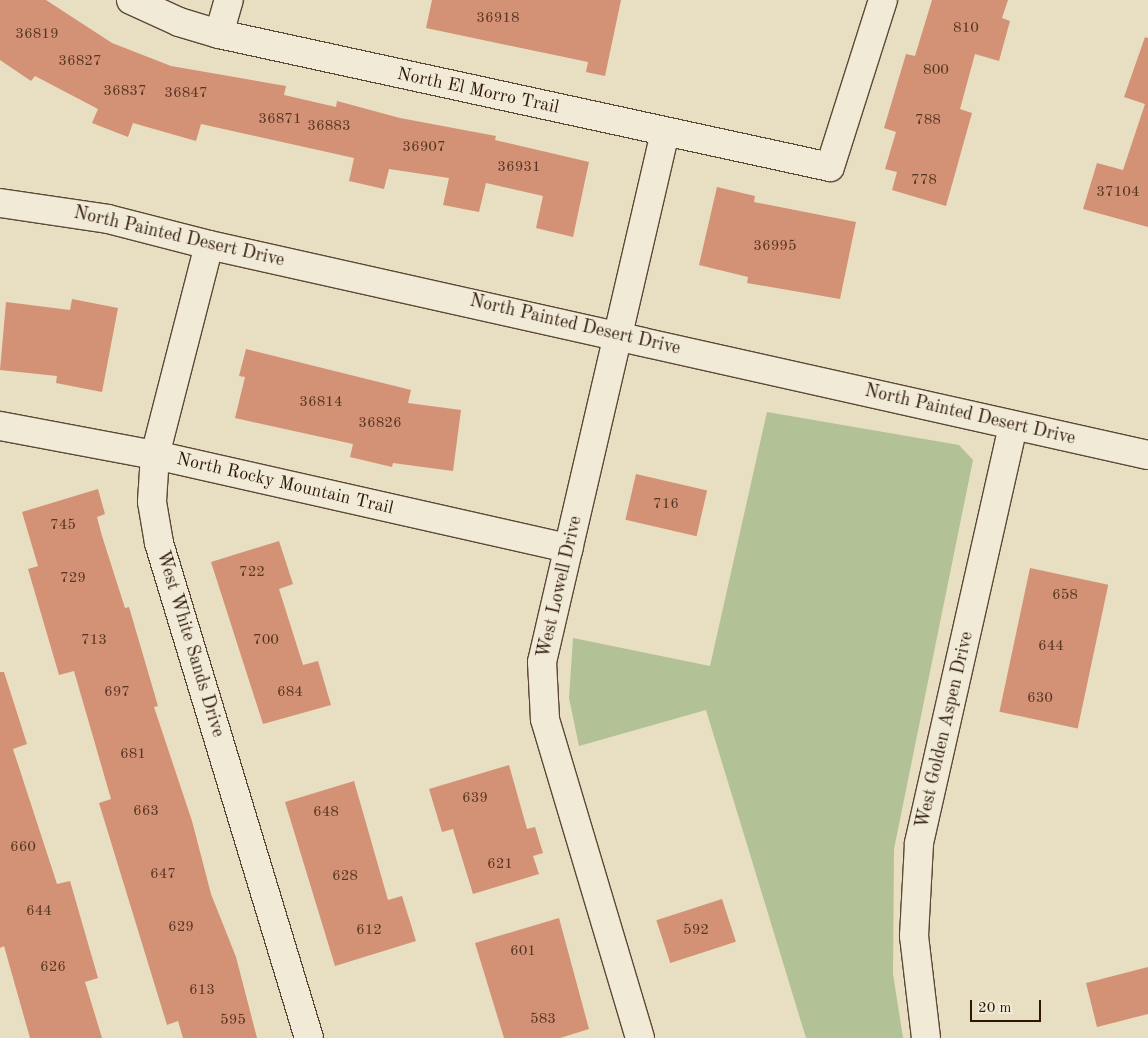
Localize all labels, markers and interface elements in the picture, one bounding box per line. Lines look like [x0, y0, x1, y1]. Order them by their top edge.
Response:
house number: 36918 [476, 10, 520, 28]
house number: 810 [953, 20, 979, 38]
house number: 36819 [15, 26, 59, 44]
house number: 36827 [58, 53, 102, 71]
house number: 800 [923, 62, 949, 80]
street label: North El Morro Trail [395, 63, 561, 119]
house number: 36837 [103, 83, 147, 101]
house number: 36847 [164, 85, 208, 103]
house number: 36871 [258, 111, 302, 129]
house number: 788 [915, 112, 941, 130]
house number: 36883 [307, 118, 351, 136]
house number: 36907 [402, 139, 446, 157]
house number: 36931 [497, 159, 541, 177]
house number: 778 [911, 172, 937, 190]
house number: 37104 [1096, 184, 1140, 202]
street label: North Painted Desert Drive [72, 202, 286, 272]
house number: 36995 [753, 238, 797, 256]
street label: North Painted Desert Drive [468, 290, 682, 360]
street label: North Painted Desert Drive [863, 380, 1077, 450]
house number: 36814 [299, 394, 343, 412]
house number: 36826 [358, 415, 402, 433]
street label: North Rocky Mountain Trail [174, 449, 396, 519]
house number: 716 [653, 496, 679, 514]
street label: West Lowell Drive [533, 514, 587, 660]
house number: 745 [50, 517, 76, 535]
street label: West White Sands Drive [151, 548, 229, 740]
house number: 722 [239, 564, 265, 582]
house number: 729 [60, 570, 86, 588]
house number: 658 [1052, 587, 1078, 605]
street label: West Golden Aspen Drive [912, 630, 978, 830]
house number: 713 [81, 632, 107, 650]
house number: 700 [253, 632, 279, 650]
house number: 644 [1038, 638, 1064, 656]
house number: 697 [104, 684, 130, 702]
house number: 684 [277, 684, 303, 702]
house number: 630 [1027, 690, 1053, 708]
house number: 681 [120, 746, 146, 764]
house number: 639 [462, 790, 488, 808]
house number: 663 [133, 803, 159, 821]
house number: 648 [313, 804, 339, 822]
house number: 660 [10, 839, 36, 857]
house number: 621 [487, 856, 513, 874]
house number: 647 [150, 866, 176, 884]
house number: 628 [332, 868, 358, 886]
house number: 644 [26, 903, 52, 921]
house number: 629 [168, 919, 194, 937]
house number: 612 [356, 922, 382, 940]
house number: 592 [683, 922, 709, 940]
house number: 601 [510, 943, 536, 961]
house number: 626 [40, 959, 66, 977]
house number: 613 [189, 982, 215, 1000]
scale bar [973, 990, 1044, 1022]
text: 20 m [978, 1001, 1012, 1016]
house number: 583 [530, 1011, 556, 1029]
house number: 595 [220, 1012, 246, 1030]

